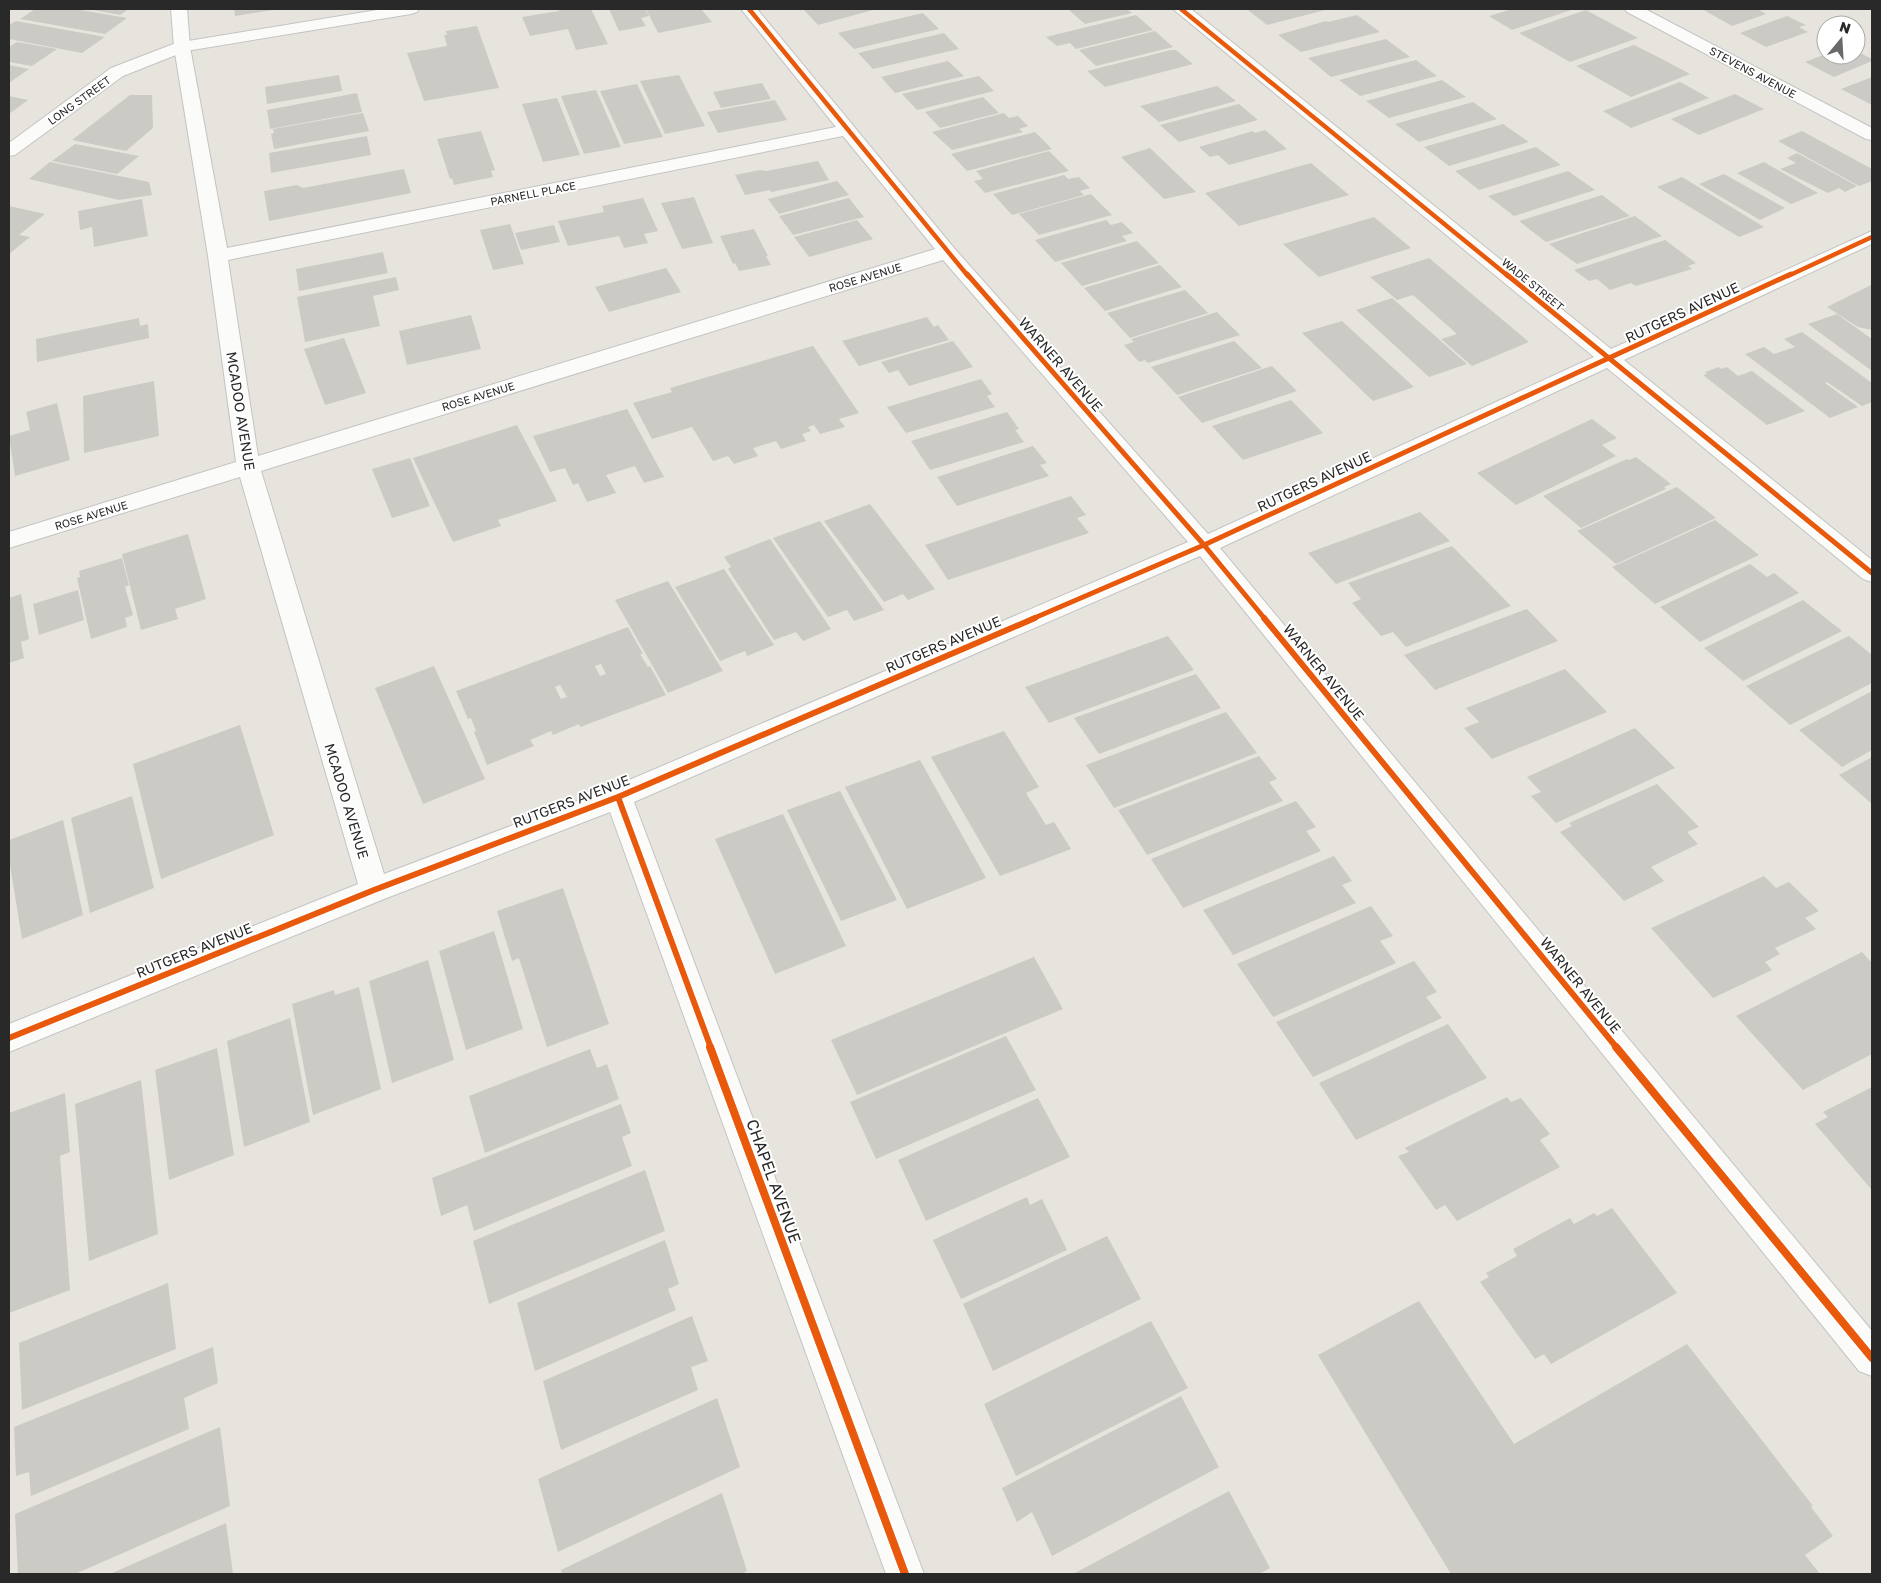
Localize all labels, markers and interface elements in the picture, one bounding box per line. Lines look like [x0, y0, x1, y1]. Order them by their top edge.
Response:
north arrow [1816, 15, 1866, 65]
text: N [1837, 17, 1853, 37]
street label: STEVENS AVENUE [1707, 44, 1799, 100]
street label: LONG STREET [45, 73, 113, 127]
street label: PARNELL PLACE [489, 178, 577, 208]
street label: WADE STREET [1499, 255, 1567, 313]
street label: ROSE AVENUE [827, 260, 903, 294]
street label: RUTGERS AVENUE [1622, 278, 1742, 346]
street label: WARNER AVENUE [1016, 313, 1106, 415]
street label: MCADOO AVENUE [223, 350, 259, 472]
street label: ROSE AVENUE [440, 379, 516, 413]
street label: RUTGERS AVENUE [1254, 447, 1374, 515]
street label: ROSE AVENUE [53, 498, 129, 532]
street label: RUTGERS AVENUE [883, 612, 1003, 676]
street label: WARNER AVENUE [1280, 620, 1368, 724]
street label: MCADOO AVENUE [321, 741, 373, 861]
street label: RUTGERS AVENUE [510, 771, 632, 831]
street label: RUTGERS AVENUE [133, 919, 255, 981]
street label: WARNER AVENUE [1537, 933, 1625, 1037]
street label: CHAPEL AVENUE [742, 1116, 806, 1246]

